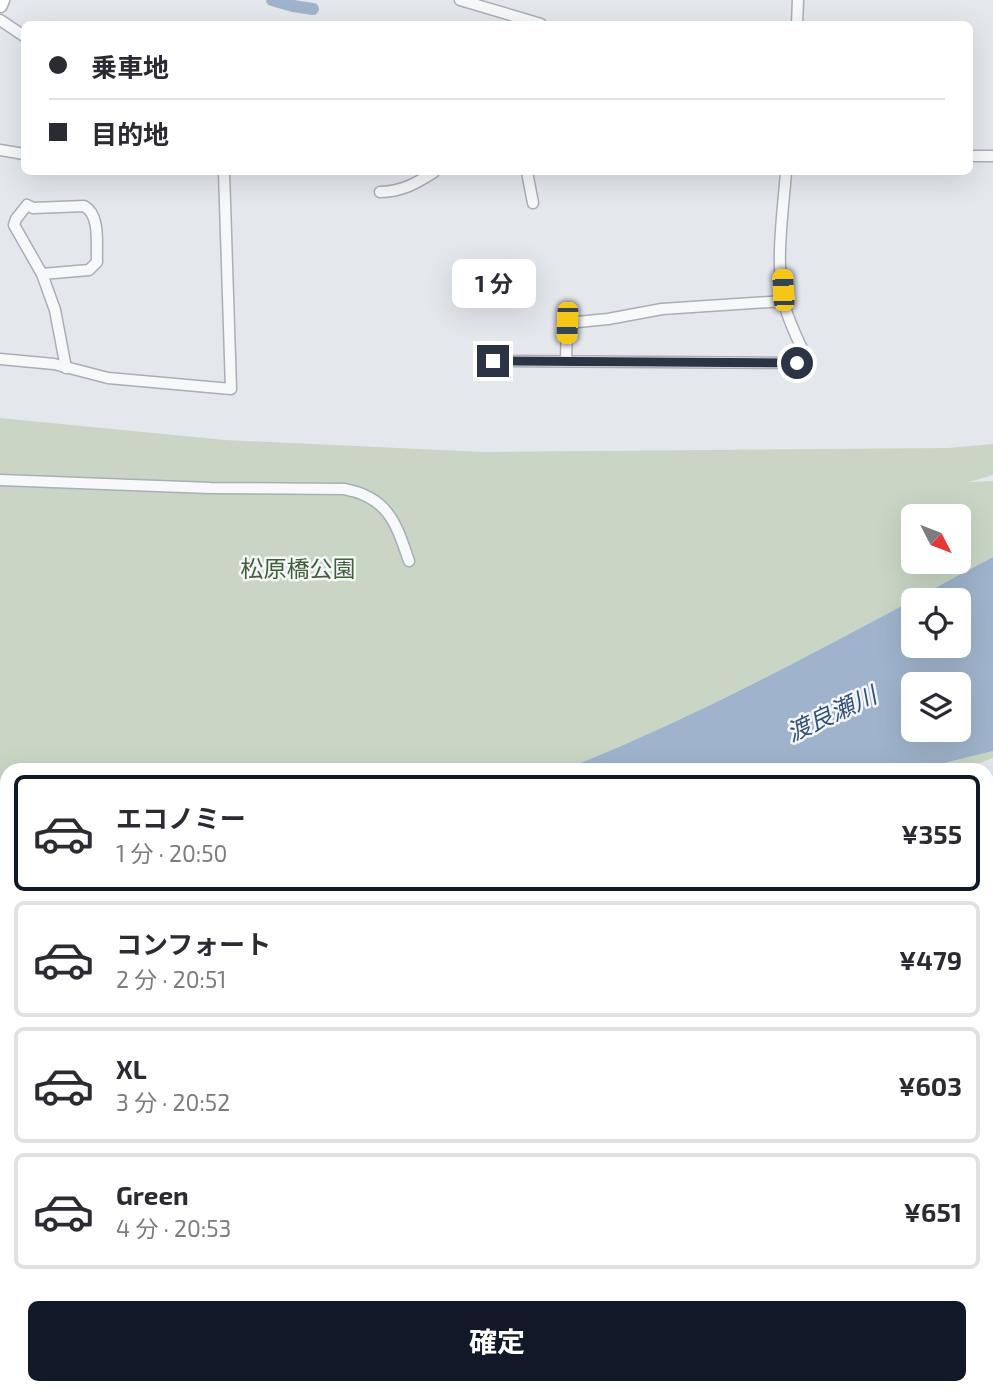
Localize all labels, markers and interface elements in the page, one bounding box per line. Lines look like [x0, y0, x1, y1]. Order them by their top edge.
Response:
text: 乗車地 [91, 51, 169, 82]
text: 目的地 [91, 118, 169, 149]
callout: 1 分 [451, 260, 535, 308]
car [772, 268, 795, 312]
text: 1 分 [475, 269, 513, 297]
car [556, 302, 579, 344]
route end [477, 345, 509, 377]
route start [781, 347, 813, 379]
north arrow [901, 504, 971, 574]
map controls [901, 504, 971, 742]
park label: 松原橋公園 [241, 554, 356, 582]
button: locate [901, 588, 971, 658]
button: layers [901, 672, 971, 742]
water label: 渡良瀬川 [781, 678, 883, 746]
icon: car [32, 802, 95, 865]
text: エコノミー [116, 802, 246, 833]
text: ¥355 [901, 818, 962, 849]
text: 1 分 · 20:50 [116, 839, 227, 867]
icon: car [32, 928, 95, 991]
text: コンフォート [116, 928, 271, 959]
text: ¥479 [899, 944, 962, 975]
text: 2 分 · 20:51 [116, 965, 226, 993]
text: XL [116, 1053, 147, 1084]
icon: car [32, 1054, 95, 1117]
text: ¥603 [898, 1070, 962, 1101]
text: 3 分 · 20:52 [116, 1088, 230, 1116]
text: Green [116, 1179, 189, 1210]
icon: car [32, 1180, 95, 1243]
text: ¥651 [904, 1196, 962, 1227]
text: 4 分 · 20:53 [116, 1214, 231, 1242]
button: 確定 [28, 1301, 966, 1381]

